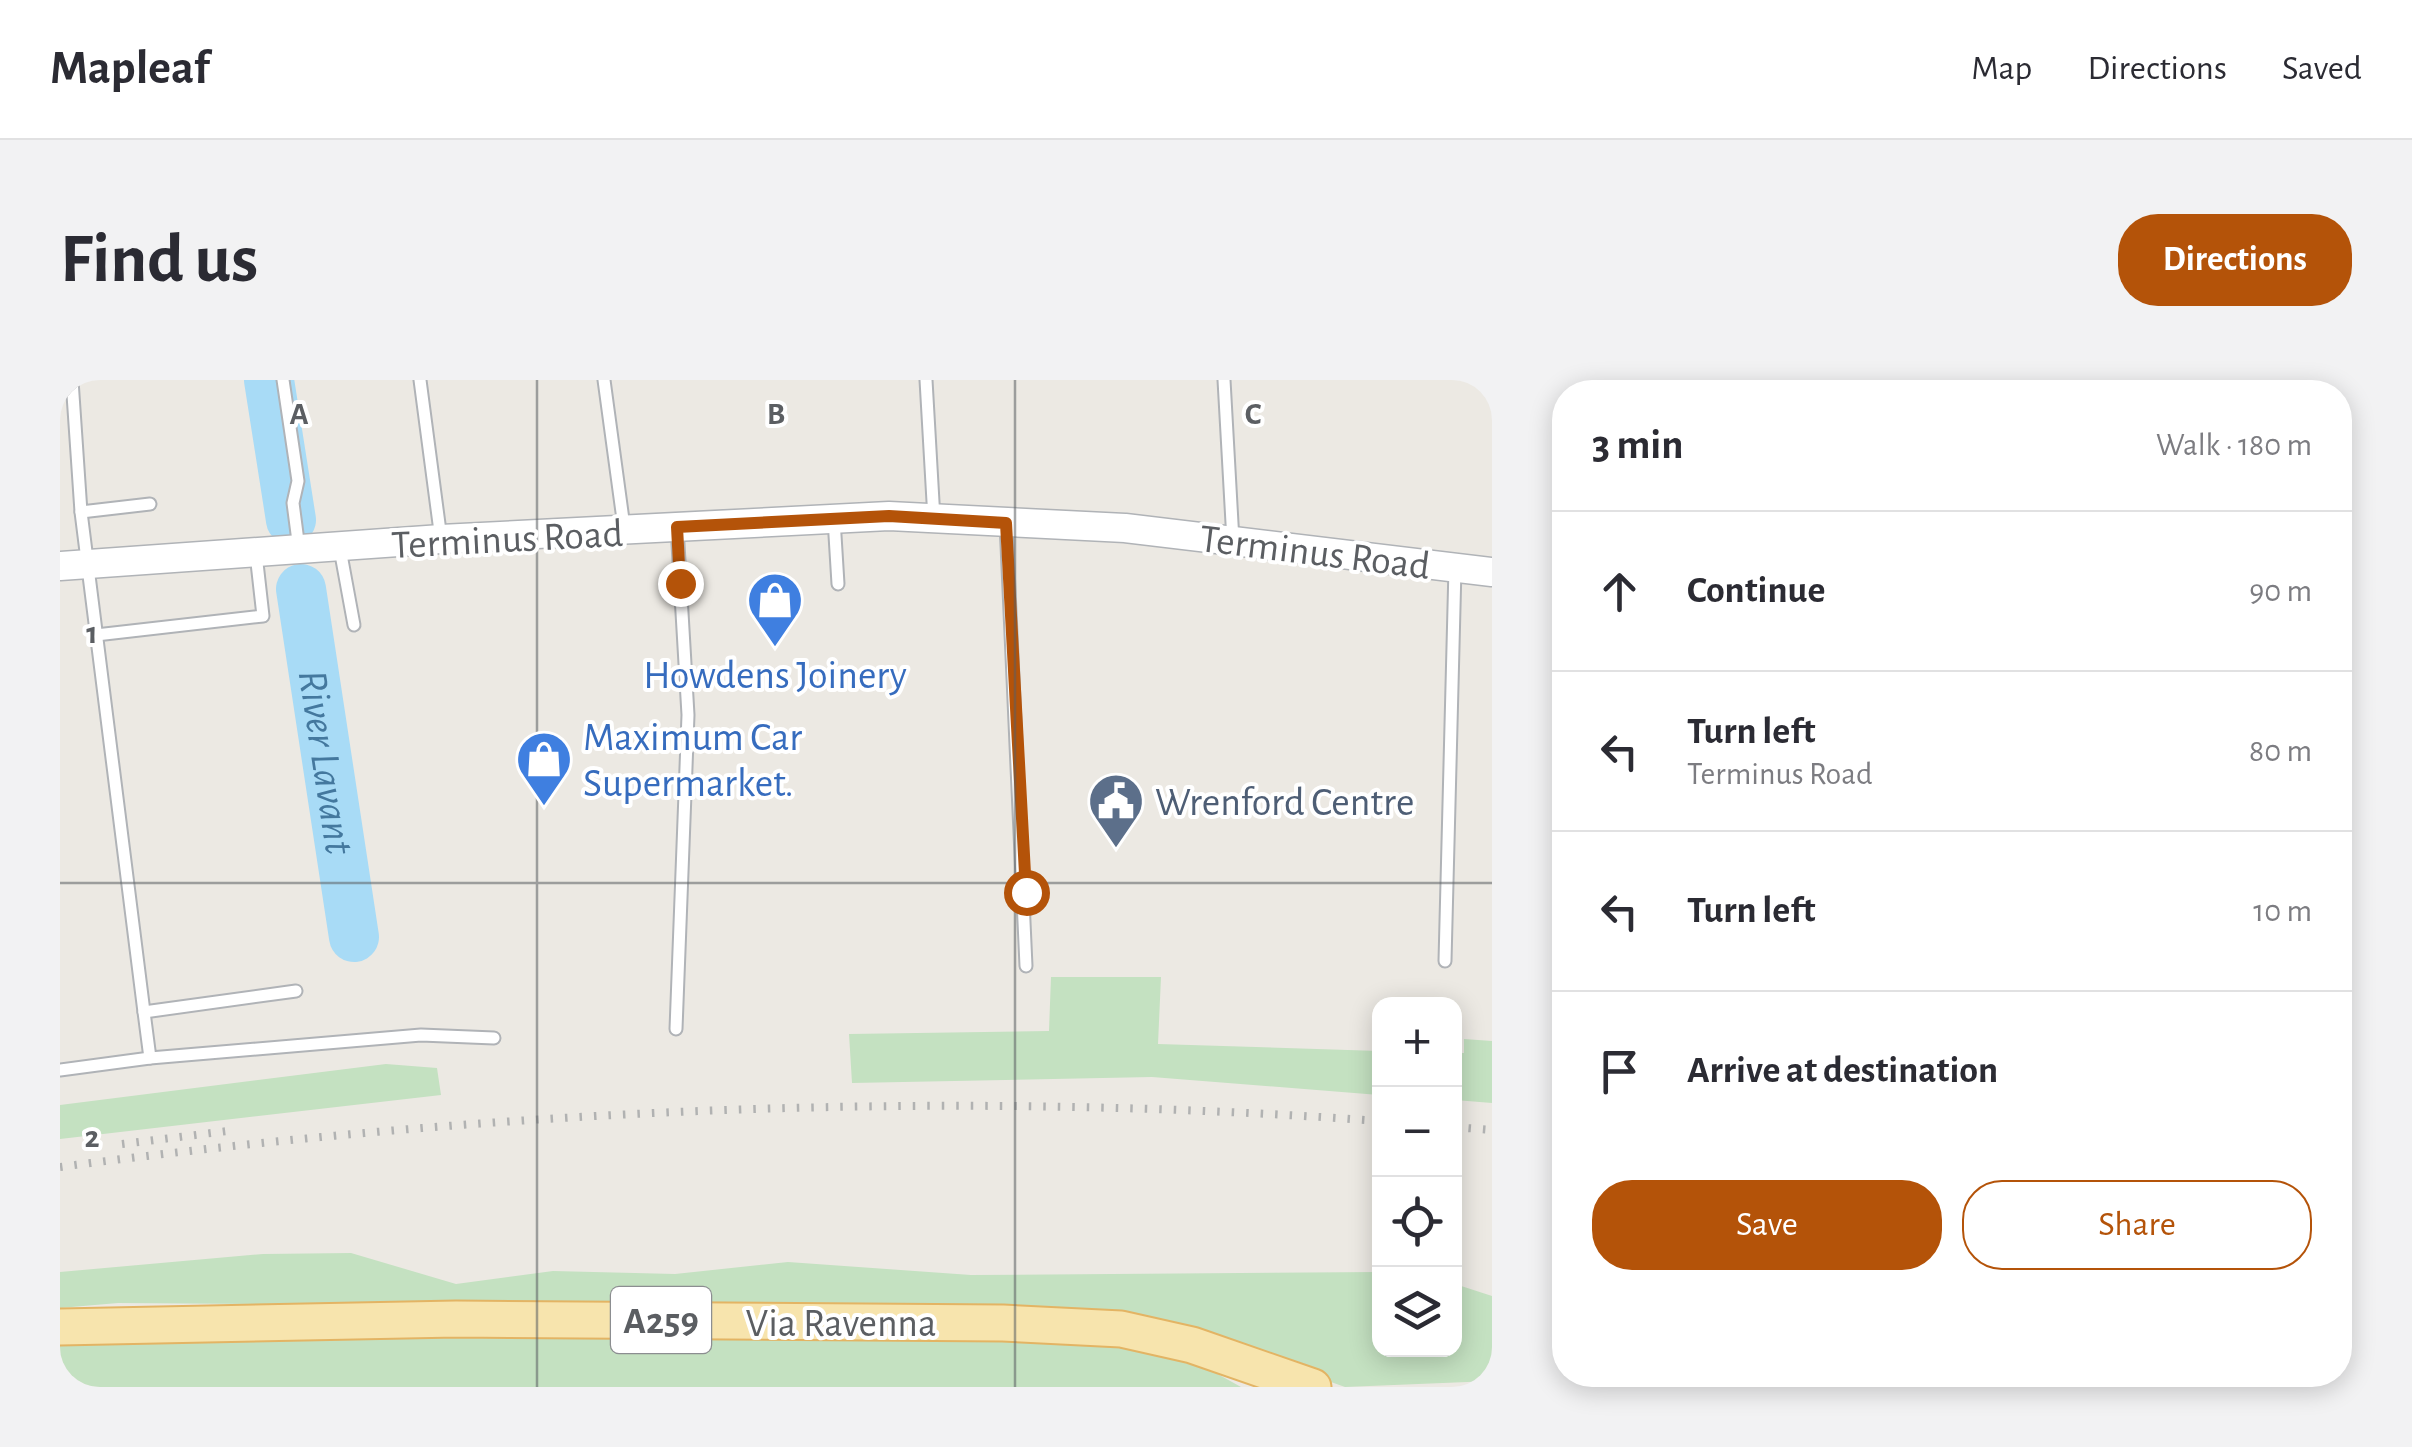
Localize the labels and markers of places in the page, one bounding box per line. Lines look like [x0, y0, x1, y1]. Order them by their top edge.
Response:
shop icon: Howdens Joinery [745, 570, 805, 649]
place label: Howdens Joinery [643, 656, 907, 696]
place label: Maximum Car Supermarket. [583, 718, 802, 804]
shop icon: Maximum Car Supermarket. [514, 729, 574, 808]
public building icon: Wrenford Centre [1086, 771, 1146, 850]
place label: Wrenford Centre [1155, 783, 1414, 823]

